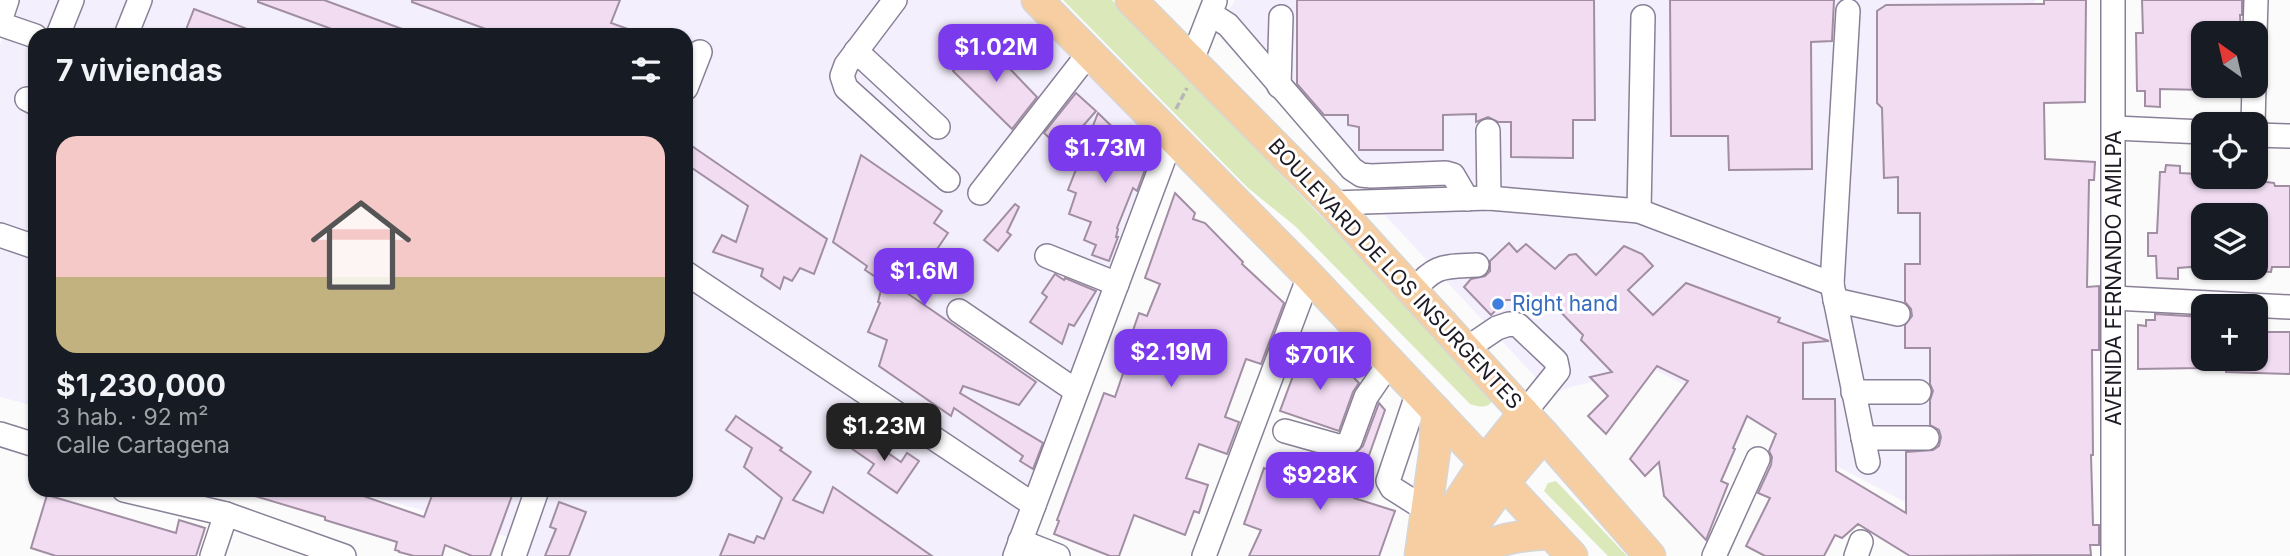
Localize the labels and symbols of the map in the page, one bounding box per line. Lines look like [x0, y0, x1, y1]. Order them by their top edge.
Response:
north arrow [2191, 21, 2268, 98]
pin: $1.02M [939, 24, 1053, 84]
pin: $1.73M [1048, 125, 1162, 185]
street label: AVENIDA FERNANDO AMILPA [2101, 130, 2126, 426]
street label: BOULEVARD DE LOS INSURGENTES [1263, 133, 1527, 414]
pin: $1.6M [875, 248, 973, 308]
place label: Right hand [1512, 291, 1618, 316]
marker: Right hand [1490, 296, 1506, 312]
pin: $2.19M [1114, 330, 1228, 389]
pin: $701K [1271, 332, 1369, 392]
pin: $1.23M [827, 404, 941, 463]
pin: $928K [1271, 452, 1369, 512]

